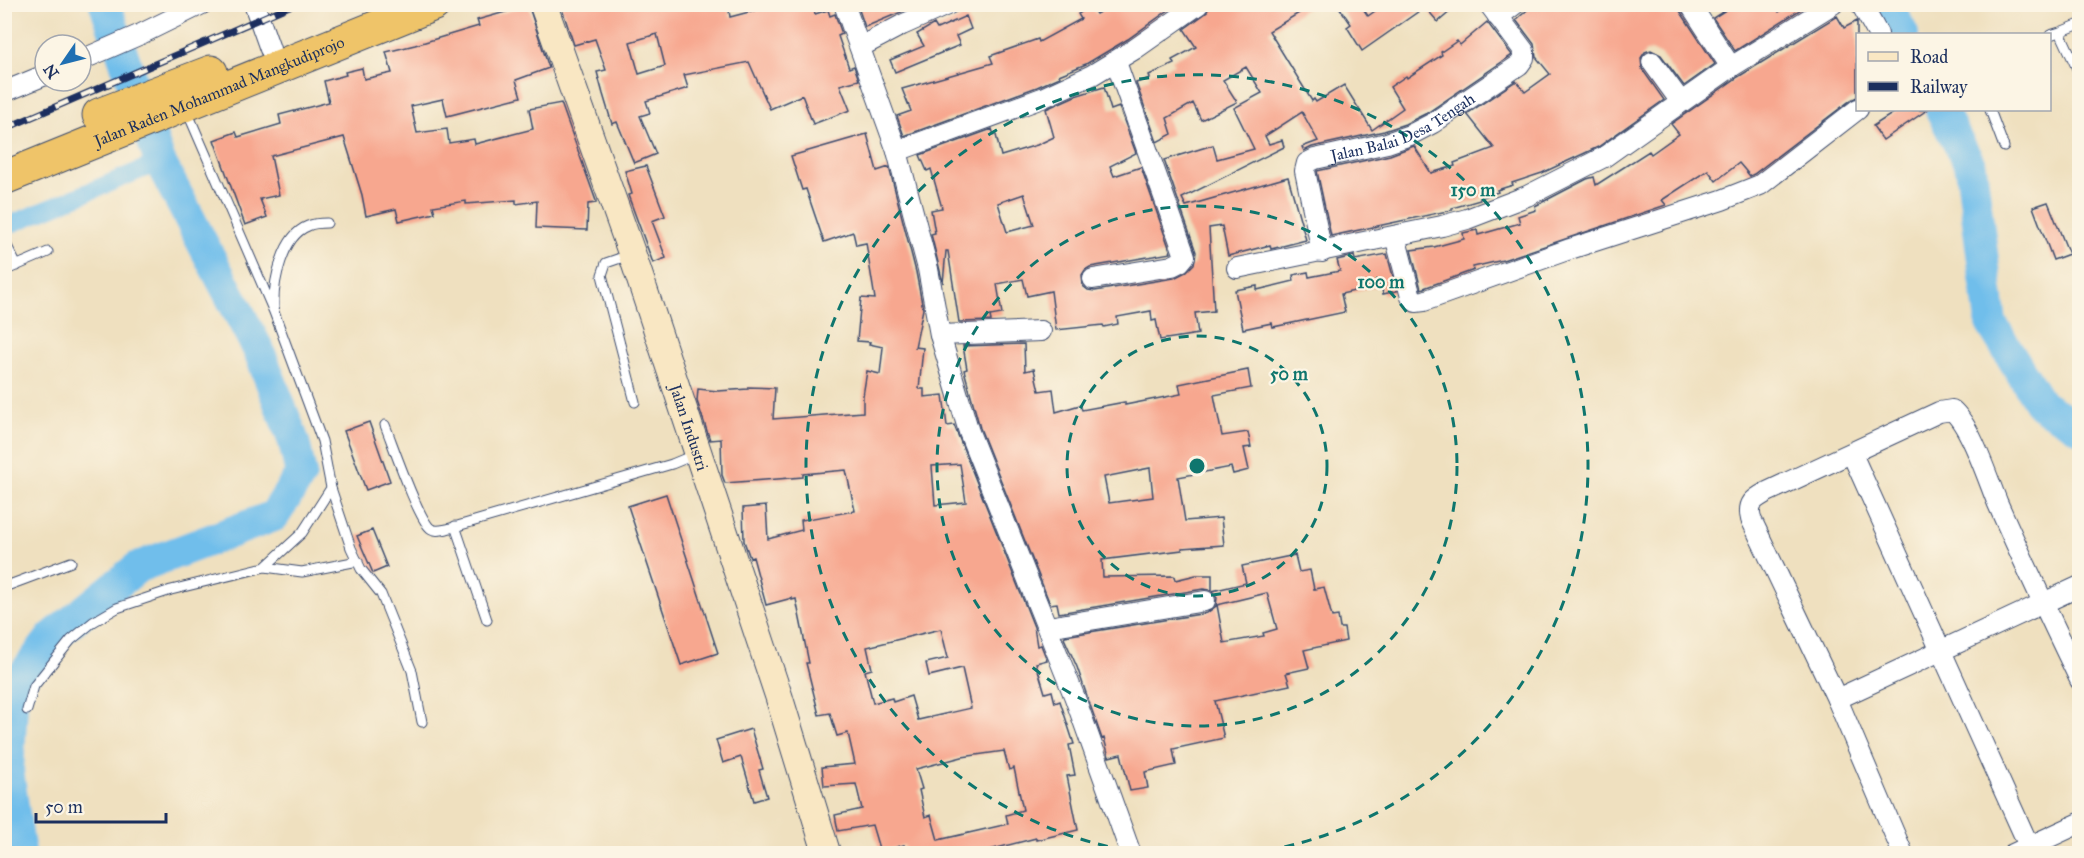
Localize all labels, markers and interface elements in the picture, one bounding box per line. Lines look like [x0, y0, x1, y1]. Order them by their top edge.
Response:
street label: Jalan Raden Mohammad Mangkudiprojo [89, 32, 347, 152]
north arrow [33, 33, 93, 93]
legend [1856, 33, 2051, 111]
text: Road [1910, 46, 1948, 68]
text: N [39, 60, 63, 82]
text: Railway [1910, 76, 1968, 98]
street label: Jalan Balai Desa Tengah [1327, 88, 1478, 166]
text: 150 m [1451, 179, 1496, 201]
text: 100 m [1358, 271, 1405, 293]
text: 50 m [1270, 363, 1309, 385]
street label: Jalan Industri [665, 380, 713, 474]
centre of rings [1187, 456, 1207, 476]
scale bar [36, 786, 166, 824]
text: 50 m [45, 796, 83, 818]

